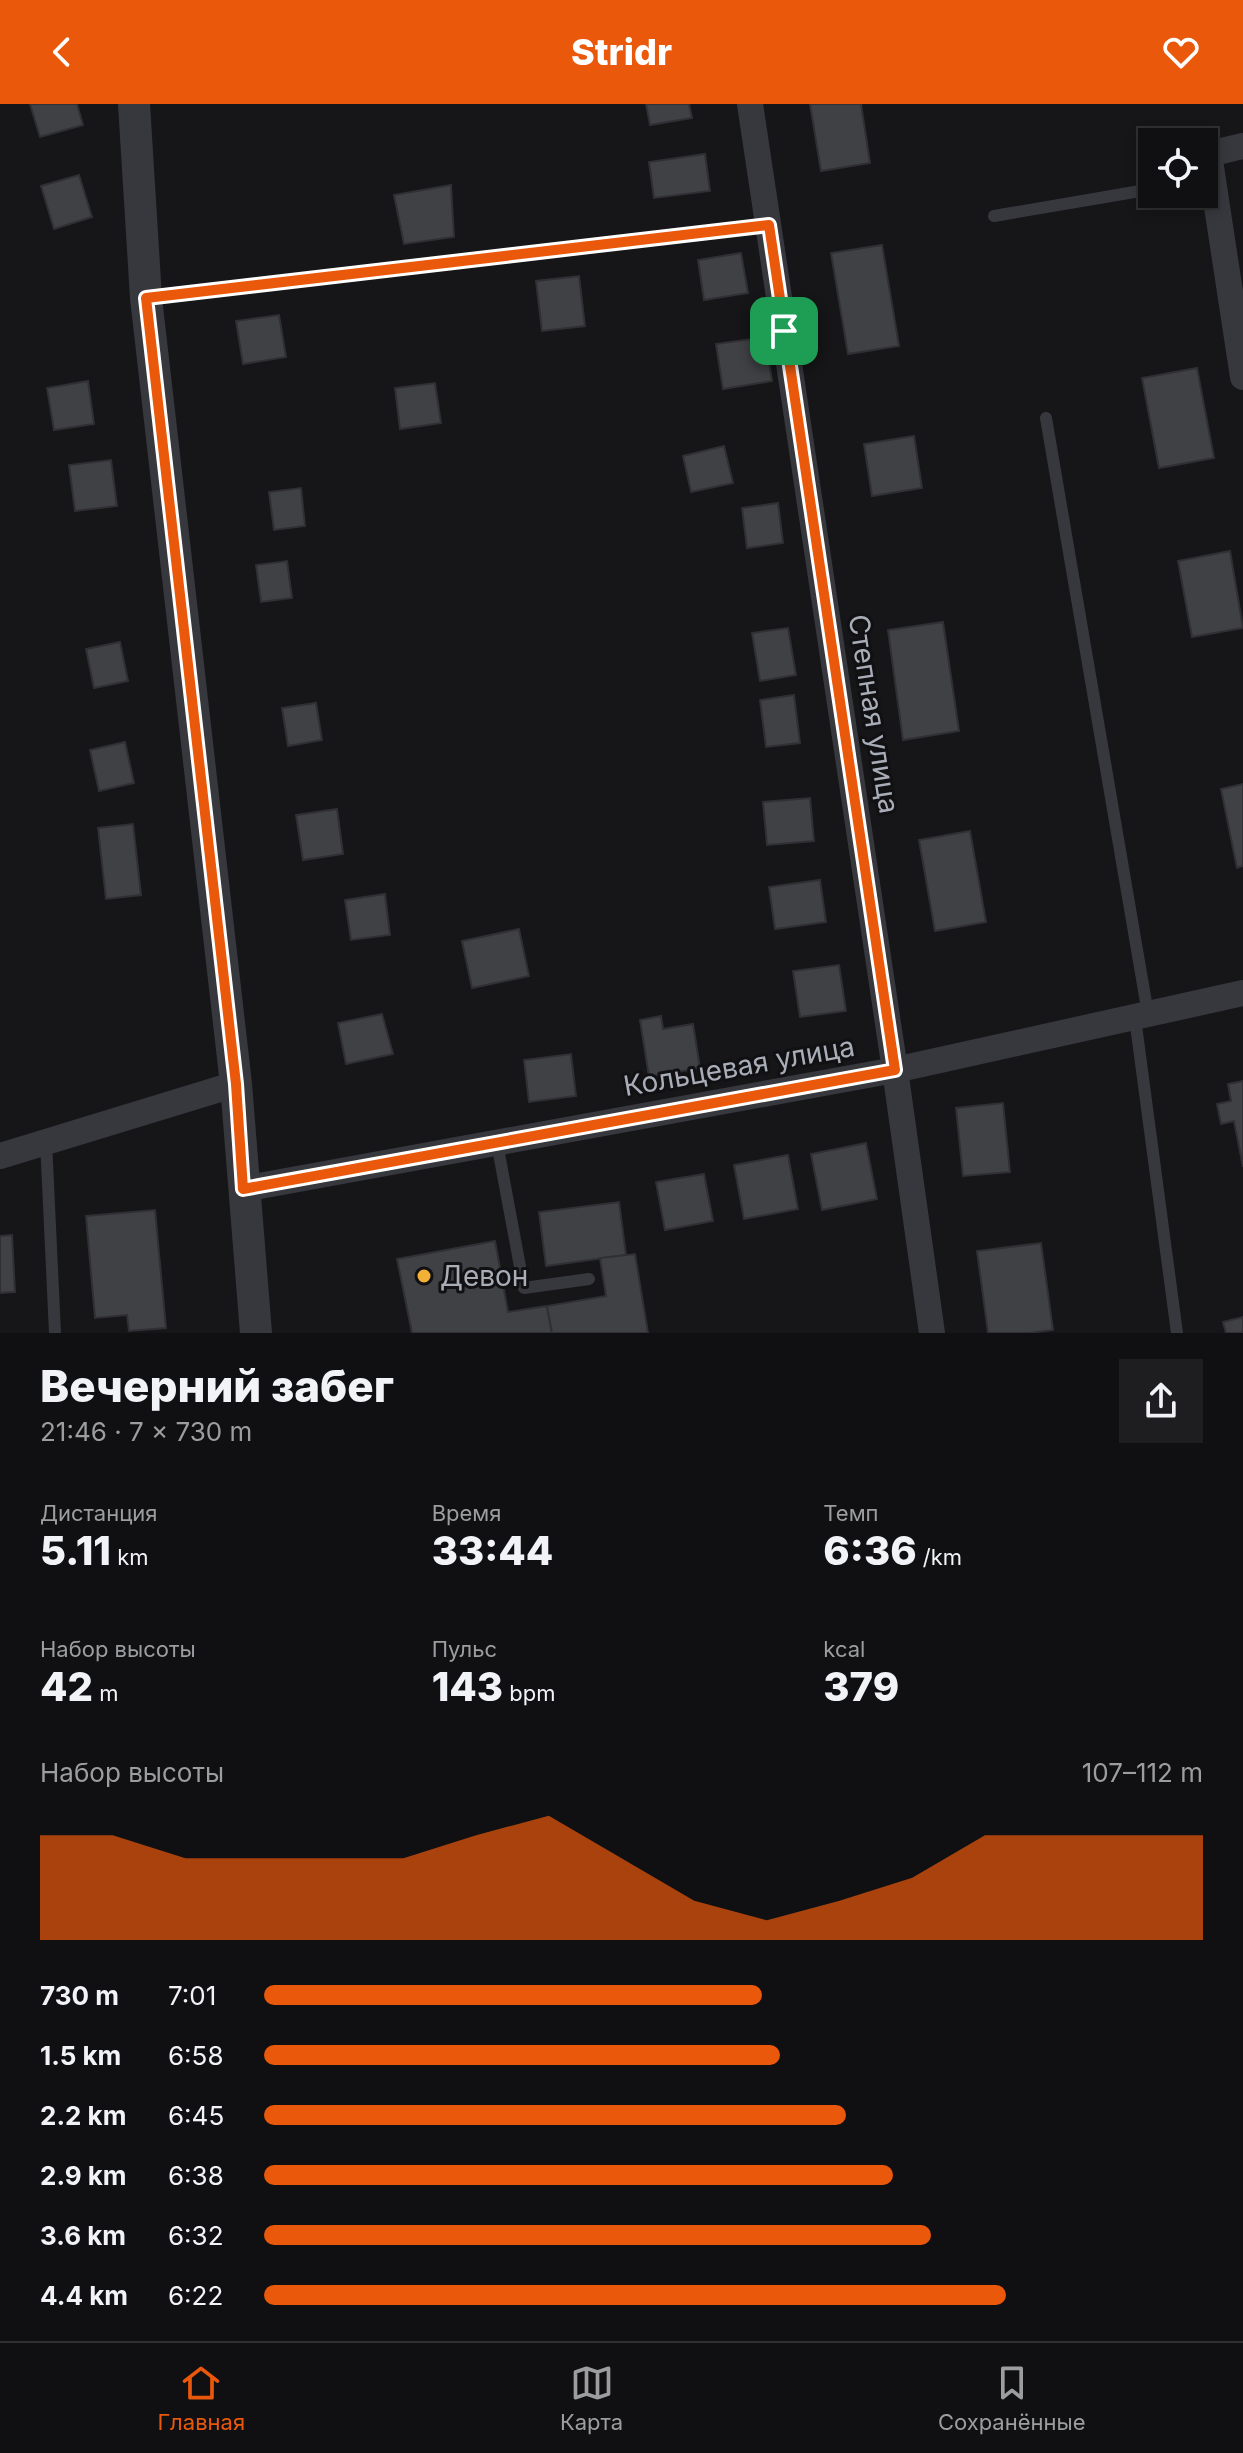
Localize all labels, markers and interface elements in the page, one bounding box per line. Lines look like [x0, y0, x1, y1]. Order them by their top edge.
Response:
icon: back [40, 30, 84, 74]
text: Stridr [571, 30, 672, 74]
icon: heart [1159, 30, 1203, 74]
map controls [1138, 128, 1218, 208]
button: locate [1138, 128, 1218, 208]
pin [750, 297, 818, 365]
icon: arrive [762, 309, 806, 353]
street label: Степная улица [841, 612, 907, 816]
street label: Кольцевая улица [621, 1029, 857, 1103]
place label: Девон [440, 1259, 528, 1293]
marker: Девон [415, 1267, 433, 1285]
text: Вечерний забег [40, 1359, 394, 1413]
button: share [1119, 1359, 1203, 1443]
text: 21:46 · 7 × 730 m [40, 1416, 252, 1447]
text: Дистанция [40, 1500, 158, 1526]
text: Время [432, 1500, 501, 1526]
text: Темп [823, 1500, 879, 1526]
text: 5.11 [40, 1526, 111, 1575]
text: 33:44 [432, 1526, 553, 1575]
text: 6:36 [823, 1526, 917, 1575]
text: km [111, 1544, 149, 1570]
text: /km [917, 1544, 962, 1570]
text: Набор высоты [40, 1636, 196, 1662]
text: Пульс [432, 1636, 497, 1662]
text: kcal [823, 1636, 865, 1662]
text: 42 [40, 1662, 93, 1711]
text: 143 [432, 1662, 503, 1711]
text: 379 [823, 1662, 899, 1711]
text: m [93, 1680, 119, 1706]
text: bpm [503, 1680, 556, 1706]
text: Набор высоты [40, 1757, 224, 1788]
text: 107–112 m [1082, 1757, 1203, 1788]
text: 730 m [40, 1980, 119, 2011]
text: 7:01 [168, 1980, 216, 2011]
text: 1.5 km [40, 2040, 121, 2071]
text: 6:58 [168, 2040, 224, 2071]
text: 2.2 km [40, 2100, 126, 2131]
text: 6:45 [168, 2100, 224, 2131]
text: 2.9 km [40, 2160, 127, 2191]
text: 6:38 [168, 2160, 224, 2191]
text: 3.6 km [40, 2220, 126, 2251]
text: 6:32 [168, 2220, 224, 2251]
text: 4.4 km [40, 2280, 128, 2311]
text: 6:22 [168, 2280, 223, 2311]
tab: Главная [157, 2361, 245, 2435]
tab: Карта [560, 2361, 623, 2435]
tab: Сохранённые [938, 2361, 1086, 2435]

